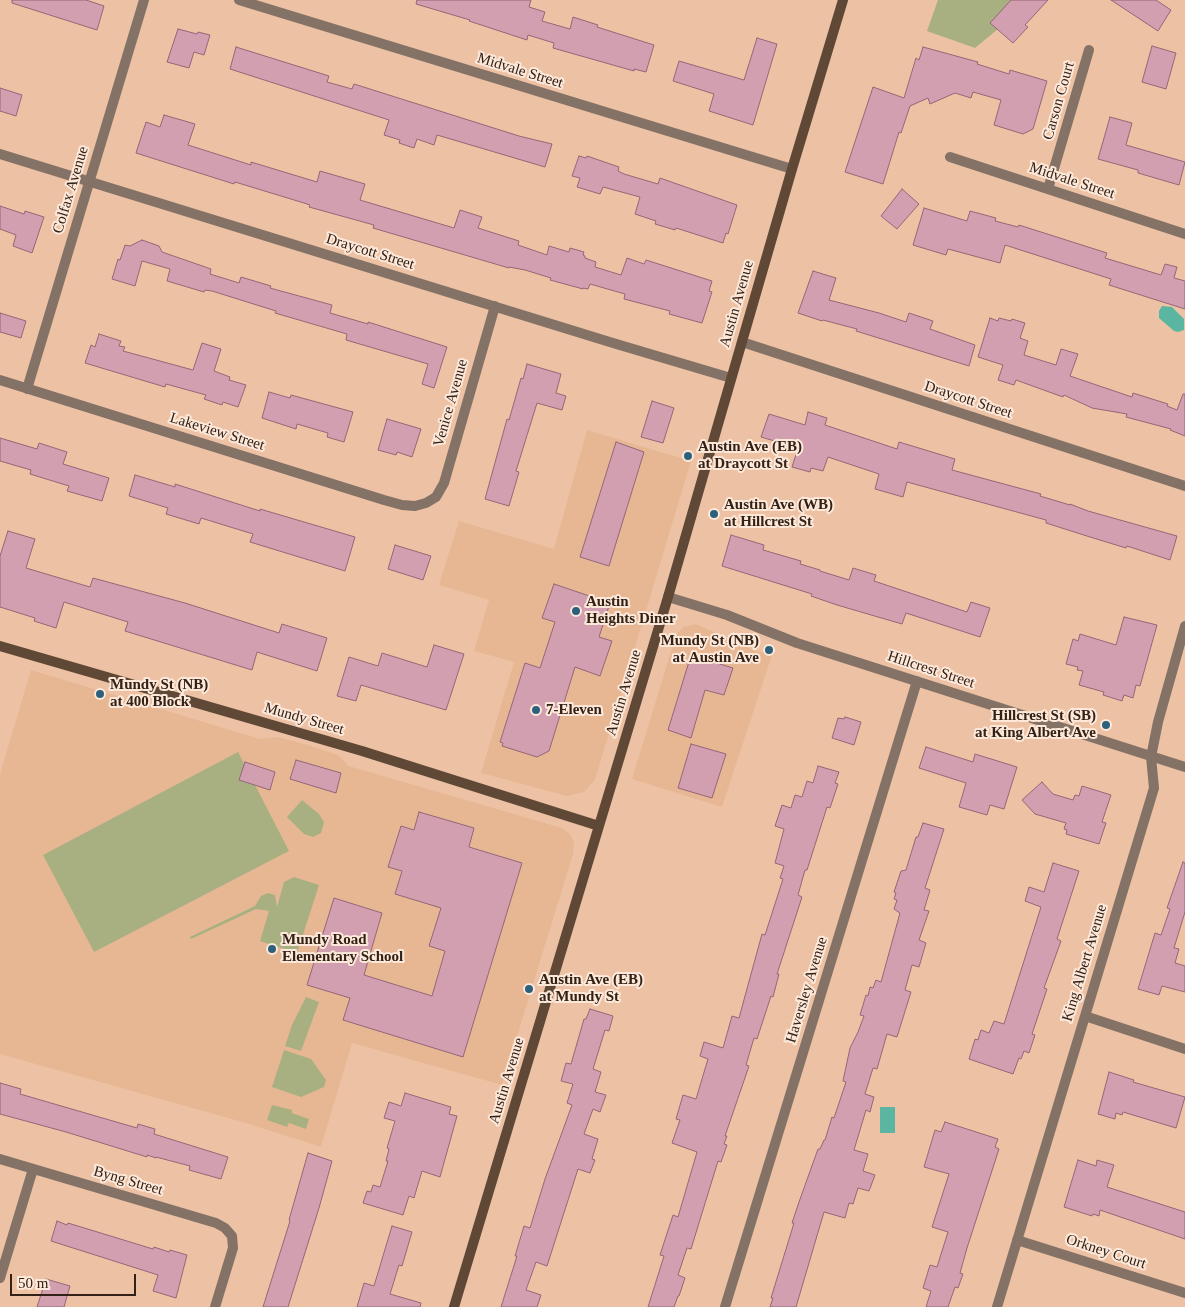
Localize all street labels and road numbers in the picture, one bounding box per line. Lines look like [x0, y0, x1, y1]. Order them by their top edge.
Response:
street label: Midvale Street [475, 49, 565, 93]
street label: Carson Court [1039, 60, 1079, 142]
street label: Colfax Avenue [49, 144, 93, 236]
street label: Midvale Street [1027, 159, 1117, 203]
street label: Draycott Street [324, 230, 416, 274]
street label: Austin Avenue [716, 259, 758, 349]
street label: Venice Avenue [430, 357, 472, 449]
street label: Draycott Street [922, 377, 1014, 423]
street label: Lakeview Street [168, 409, 266, 455]
street label: Hillcrest Street [885, 647, 977, 693]
street label: Austin Avenue [602, 648, 646, 738]
street label: Mundy Street [262, 699, 346, 739]
street label: King Albert Avenue [1059, 902, 1111, 1024]
street label: Haversley Avenue [782, 935, 832, 1045]
street label: Austin Avenue [485, 1036, 529, 1126]
street label: Byng Street [91, 1163, 165, 1199]
street label: Orkney Court [1064, 1231, 1148, 1273]

